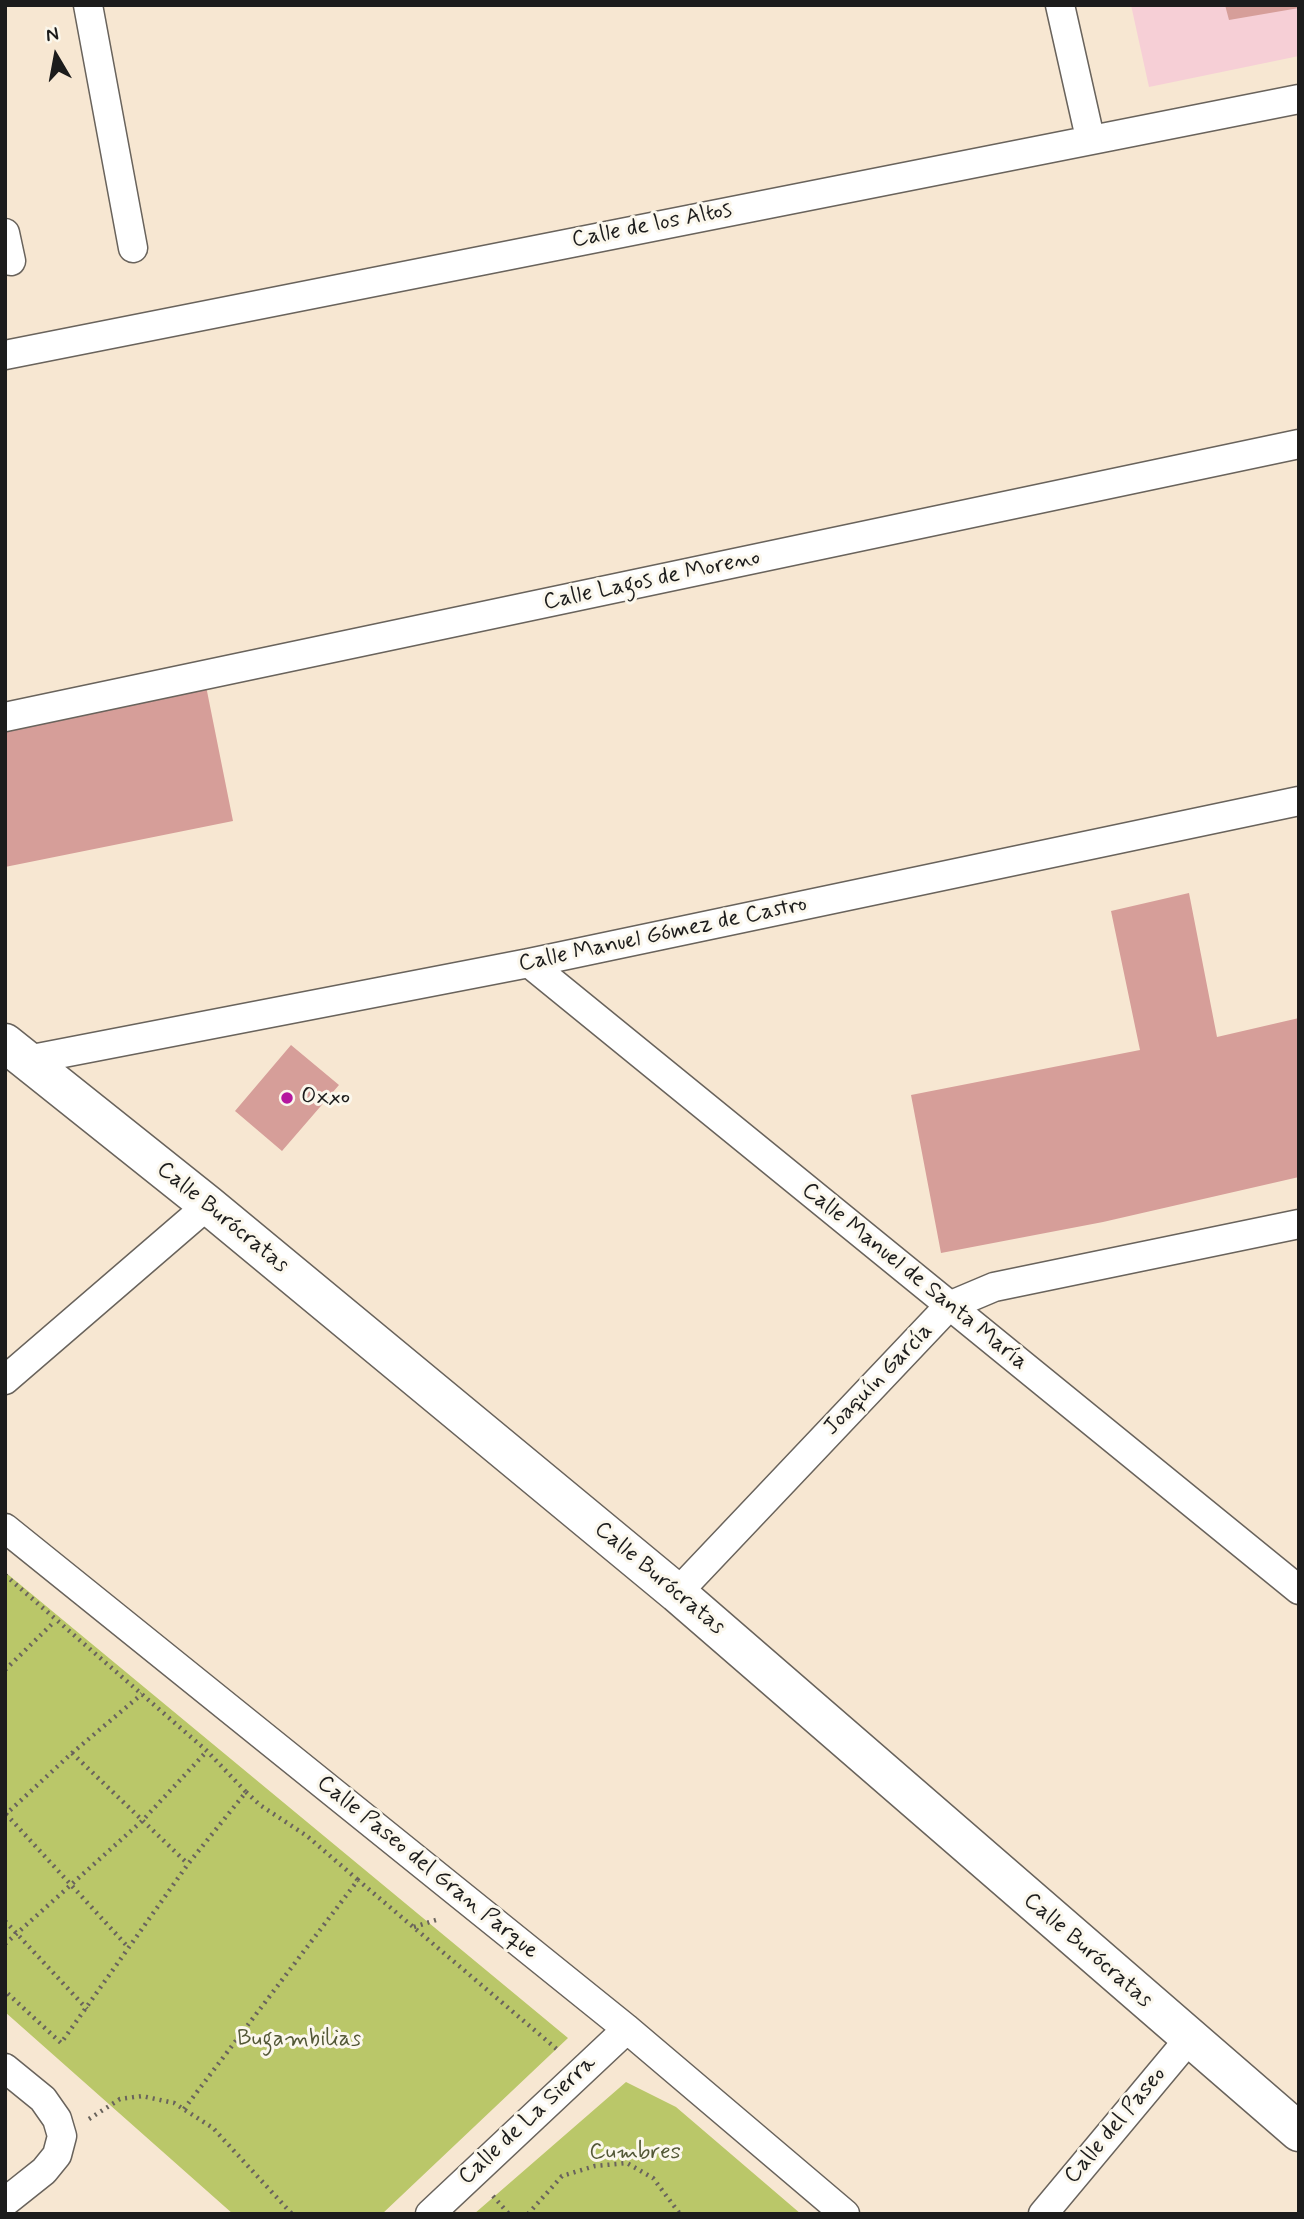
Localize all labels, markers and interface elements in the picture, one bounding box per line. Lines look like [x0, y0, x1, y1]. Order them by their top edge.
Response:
north arrow [21, 21, 91, 91]
text: N [44, 21, 61, 48]
street label: Calle de los Altos [570, 197, 734, 255]
street label: Calle Lagos de Moreno [541, 545, 763, 617]
street label: Calle Manuel Gómez de Castro [516, 891, 810, 979]
place label: Oxxo [301, 1084, 350, 1112]
marker: Oxxo [279, 1090, 295, 1106]
street label: Calle Burócratas [150, 1156, 294, 1280]
street label: Calle Manuel de Santa María [795, 1177, 1033, 1377]
street label: Joaquín García [819, 1318, 939, 1442]
street label: Calle Burócratas [588, 1516, 730, 1642]
street label: Calle Paseo del Gran Parque [311, 1770, 543, 1966]
street label: Calle Burócratas [1017, 1887, 1157, 2015]
park label: Bugambilias [237, 2026, 361, 2054]
street label: Calle de La Sierra [454, 2050, 602, 2192]
street label: Calle del Paseo [1059, 2062, 1173, 2190]
park label: Cumbres [589, 2139, 681, 2167]

